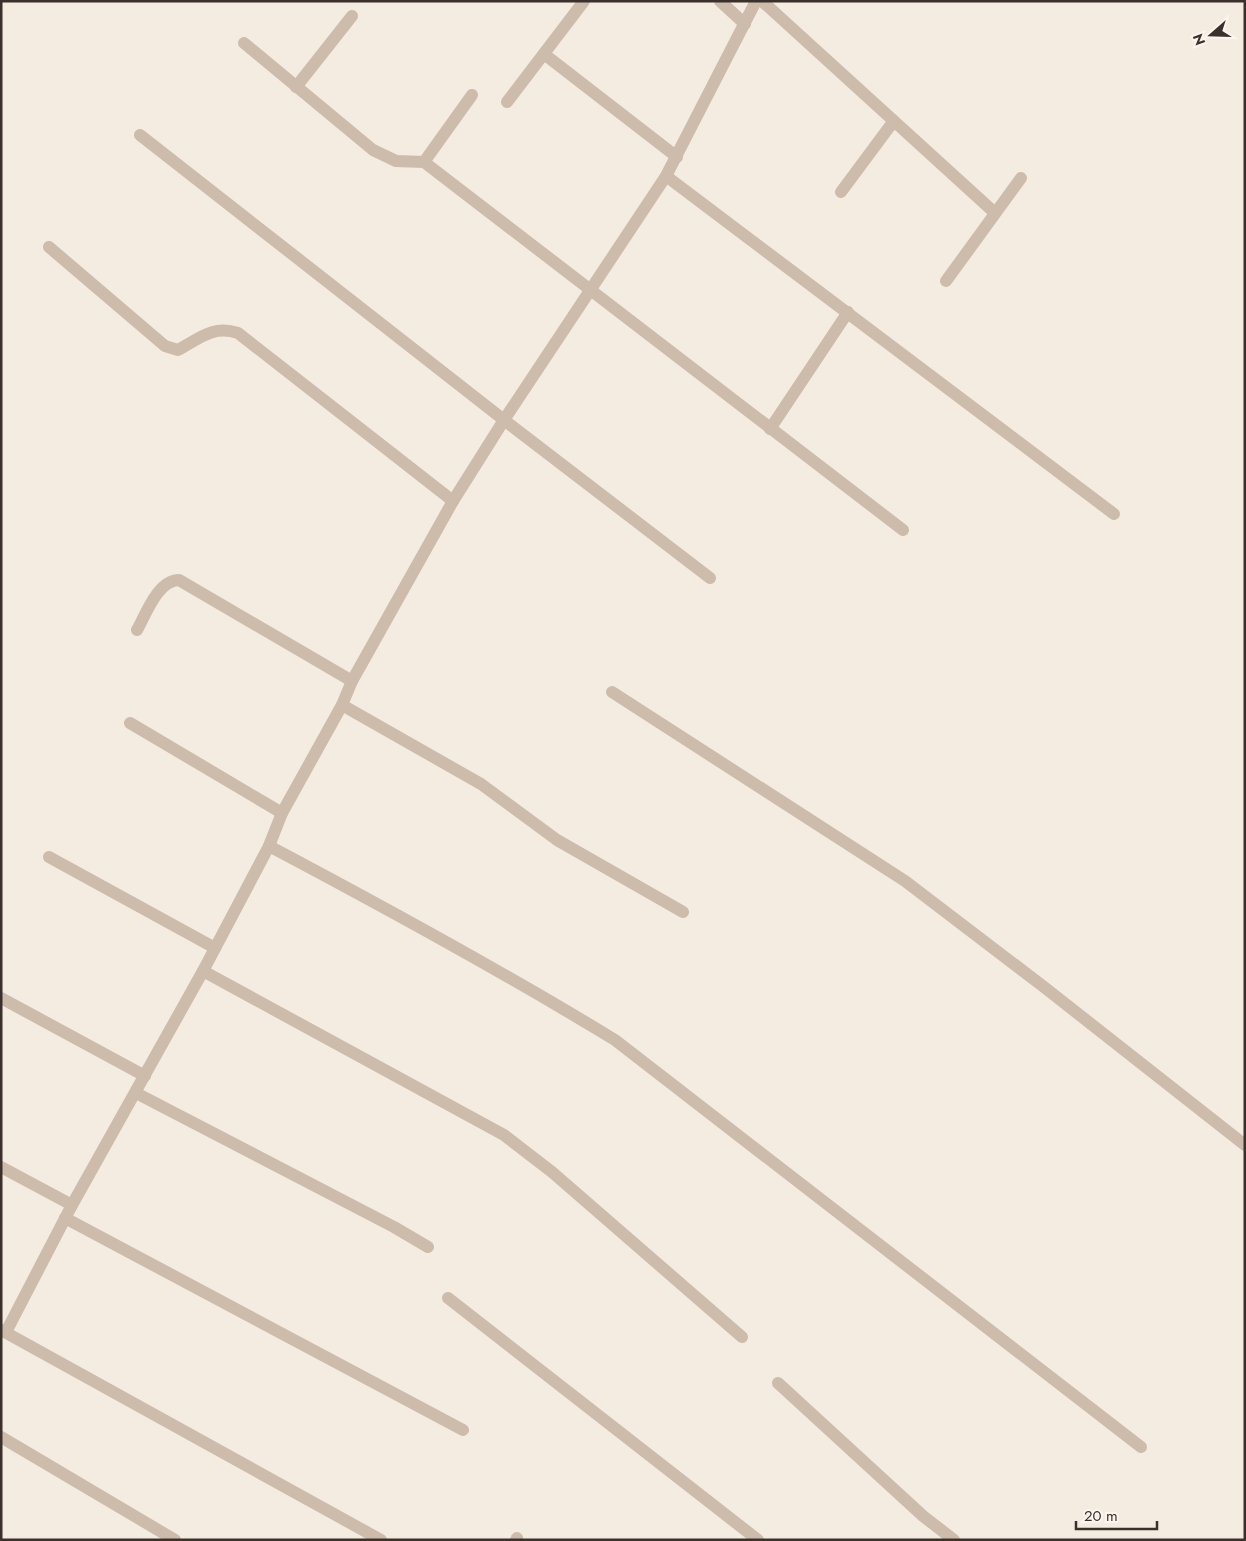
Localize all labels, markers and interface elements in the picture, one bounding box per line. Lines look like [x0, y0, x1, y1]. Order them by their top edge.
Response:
north arrow [1186, 10, 1236, 60]
text: N [1187, 31, 1210, 48]
scale bar [1076, 1498, 1157, 1530]
text: 20 m [1084, 1505, 1118, 1527]

